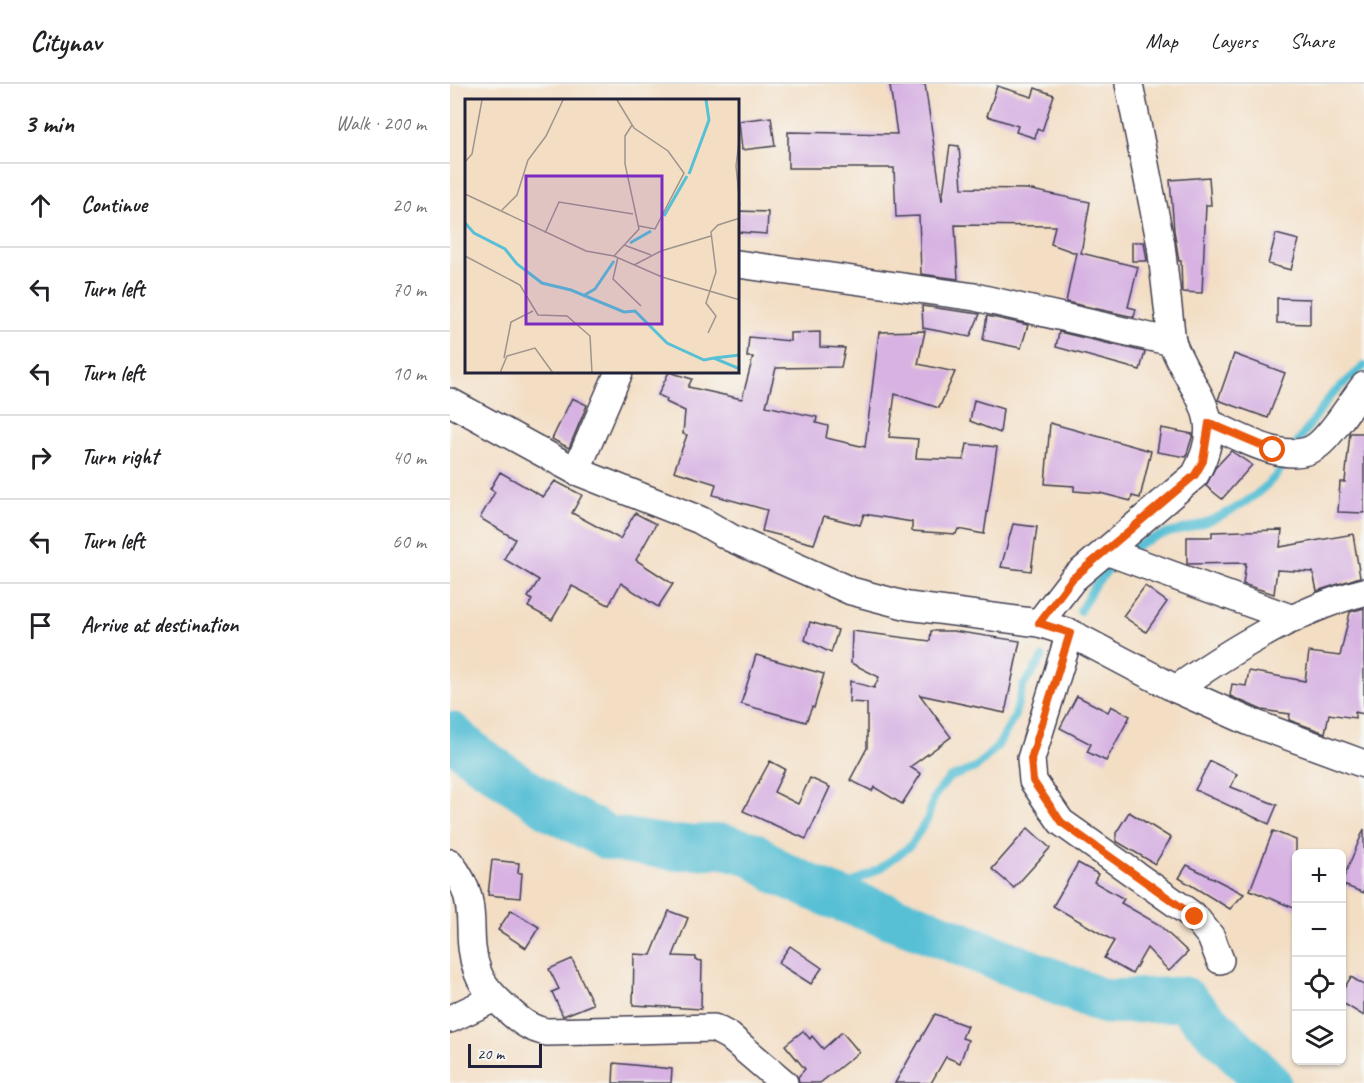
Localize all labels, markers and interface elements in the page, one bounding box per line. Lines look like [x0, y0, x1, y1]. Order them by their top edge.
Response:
text: Citynav [30, 24, 101, 59]
text: Map [1145, 28, 1178, 54]
text: Layers [1211, 28, 1257, 54]
text: Share [1290, 28, 1334, 54]
inset map [465, 99, 740, 374]
text: 3 min [24, 107, 74, 140]
text: Walk · 200 m [336, 111, 426, 136]
icon: ahead [24, 189, 57, 222]
text: Continue [81, 191, 147, 219]
text: 20 m [392, 193, 426, 218]
icon: left [24, 273, 57, 306]
text: Turn left [81, 275, 145, 303]
text: 70 m [392, 277, 426, 302]
icon: left [24, 357, 57, 390]
text: Turn left [81, 359, 145, 387]
text: 10 m [392, 361, 426, 386]
route start [1259, 436, 1285, 462]
icon: right [24, 441, 57, 474]
text: Turn right [81, 443, 158, 471]
text: 40 m [392, 445, 426, 470]
icon: left [24, 525, 57, 558]
text: Turn left [81, 527, 145, 555]
text: 60 m [392, 529, 426, 554]
icon: arrive [24, 609, 57, 642]
text: Arrive at destination [81, 611, 238, 639]
map controls [1292, 849, 1346, 1065]
button: + [1292, 849, 1346, 903]
route end [1181, 903, 1207, 929]
button: − [1292, 903, 1346, 957]
button: locate [1292, 957, 1346, 1011]
button: layers [1292, 1011, 1346, 1065]
scale bar [468, 1041, 542, 1068]
text: 20 m [477, 1044, 504, 1064]

